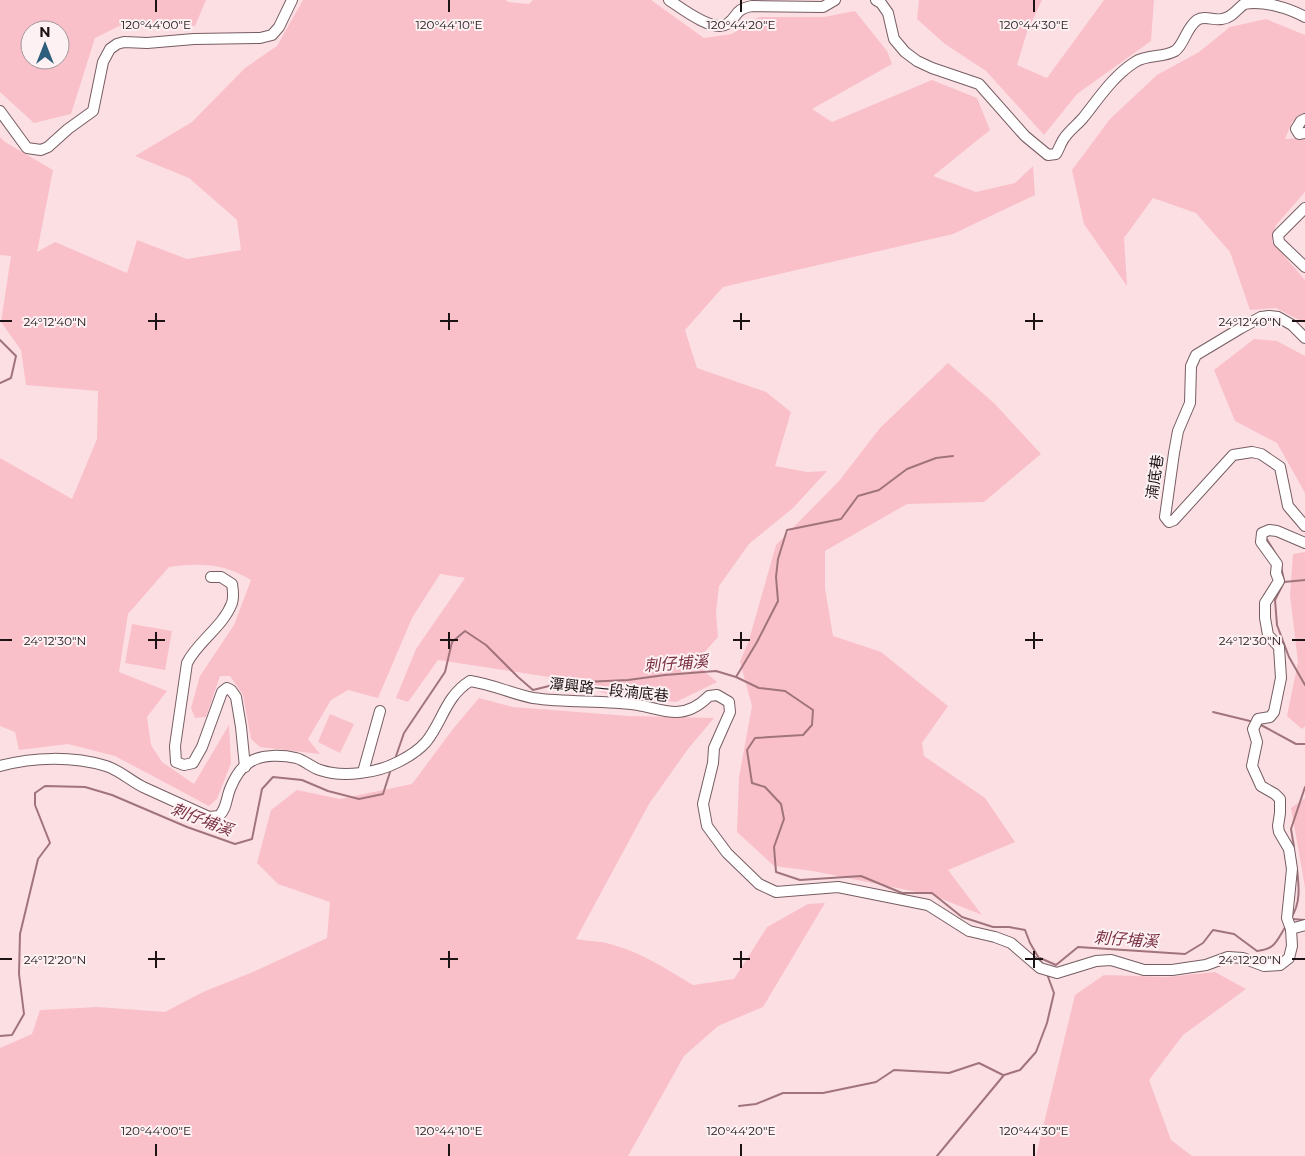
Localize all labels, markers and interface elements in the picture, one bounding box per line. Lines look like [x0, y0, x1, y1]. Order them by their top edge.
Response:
text: 120°44'00"E [121, 17, 191, 32]
text: 120°44'10"E [415, 17, 483, 32]
text: 120°44'20"E [706, 17, 776, 32]
text: 120°44'30"E [999, 17, 1069, 32]
north arrow [20, 20, 70, 70]
text: N [39, 23, 51, 41]
text: 24°12'40"N [24, 314, 86, 329]
text: 24°12'40"N [1219, 314, 1281, 329]
street label: 湳底巷 [1142, 453, 1167, 501]
text: 24°12'30"N [24, 633, 86, 648]
text: 24°12'30"N [1219, 633, 1281, 648]
water label: 刺仔埔溪 [643, 652, 711, 675]
street label: 潭興路一段湳底巷 [548, 674, 670, 705]
water label: 刺仔埔溪 [169, 799, 237, 841]
water label: 刺仔埔溪 [1093, 928, 1161, 951]
text: 24°12'20"N [24, 952, 86, 967]
text: 24°12'20"N [1219, 952, 1281, 967]
text: 120°44'00"E [121, 1123, 191, 1138]
text: 120°44'10"E [415, 1123, 483, 1138]
text: 120°44'20"E [706, 1123, 776, 1138]
text: 120°44'30"E [999, 1123, 1069, 1138]

